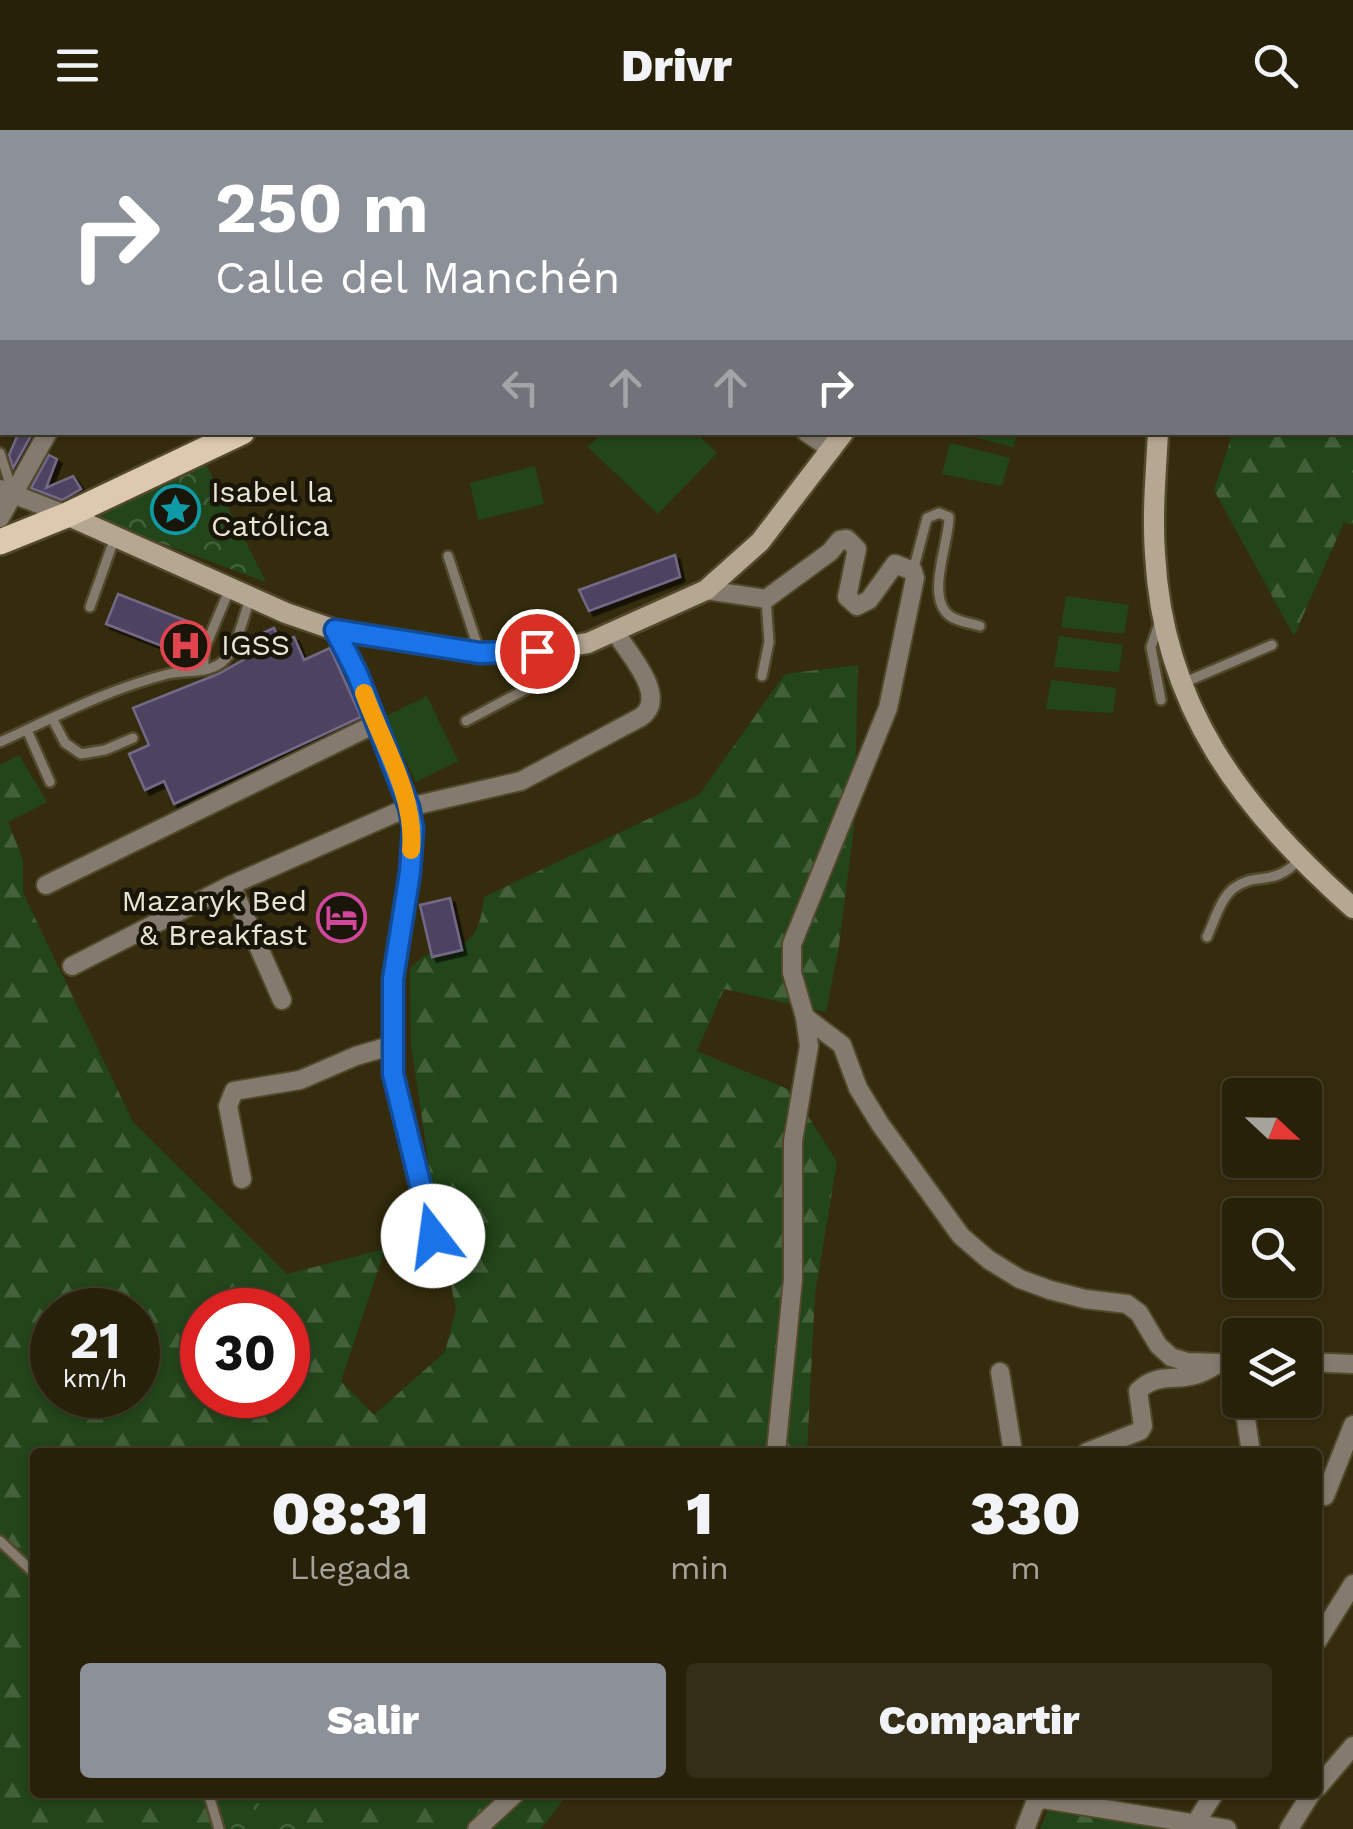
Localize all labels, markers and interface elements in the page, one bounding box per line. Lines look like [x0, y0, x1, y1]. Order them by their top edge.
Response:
icon: menu [50, 38, 105, 93]
icon: search [1248, 38, 1303, 93]
text: Drivr [621, 39, 732, 92]
text: 250 m [215, 167, 429, 249]
icon: right [50, 170, 180, 300]
text: Calle del Manchén [215, 251, 620, 304]
icon: left [493, 360, 548, 415]
icon: ahead [598, 360, 653, 415]
icon: ahead [703, 360, 758, 415]
icon: right [808, 360, 863, 415]
place label: Isabel la Católica [211, 474, 333, 543]
place icon: Isabel la Católica [150, 483, 202, 535]
pin [495, 609, 580, 694]
hospital icon: IGSS [160, 619, 212, 671]
icon: arrive [510, 624, 565, 679]
place label: IGSS [221, 627, 290, 662]
place label: Mazaryk Bed & Breakfast [122, 883, 307, 952]
hotel icon: Mazaryk Bed & Breakfast [316, 892, 368, 944]
north arrow [1222, 1078, 1322, 1178]
map controls [1222, 1078, 1322, 1418]
position arrow [381, 1184, 485, 1288]
button: search [1222, 1198, 1322, 1298]
speed limit sign: 30 [180, 1288, 310, 1418]
text: 21 [69, 1311, 121, 1370]
button: layers [1222, 1318, 1322, 1418]
text: km/h [63, 1364, 127, 1393]
text: 08:31 [271, 1478, 429, 1549]
text: 1 [686, 1478, 713, 1549]
text: 330 [970, 1478, 1081, 1549]
text: Llegada [290, 1549, 410, 1587]
text: min [670, 1549, 729, 1587]
text: m [1010, 1549, 1041, 1587]
button: Salir [80, 1663, 666, 1778]
button: Compartir [686, 1663, 1272, 1778]

